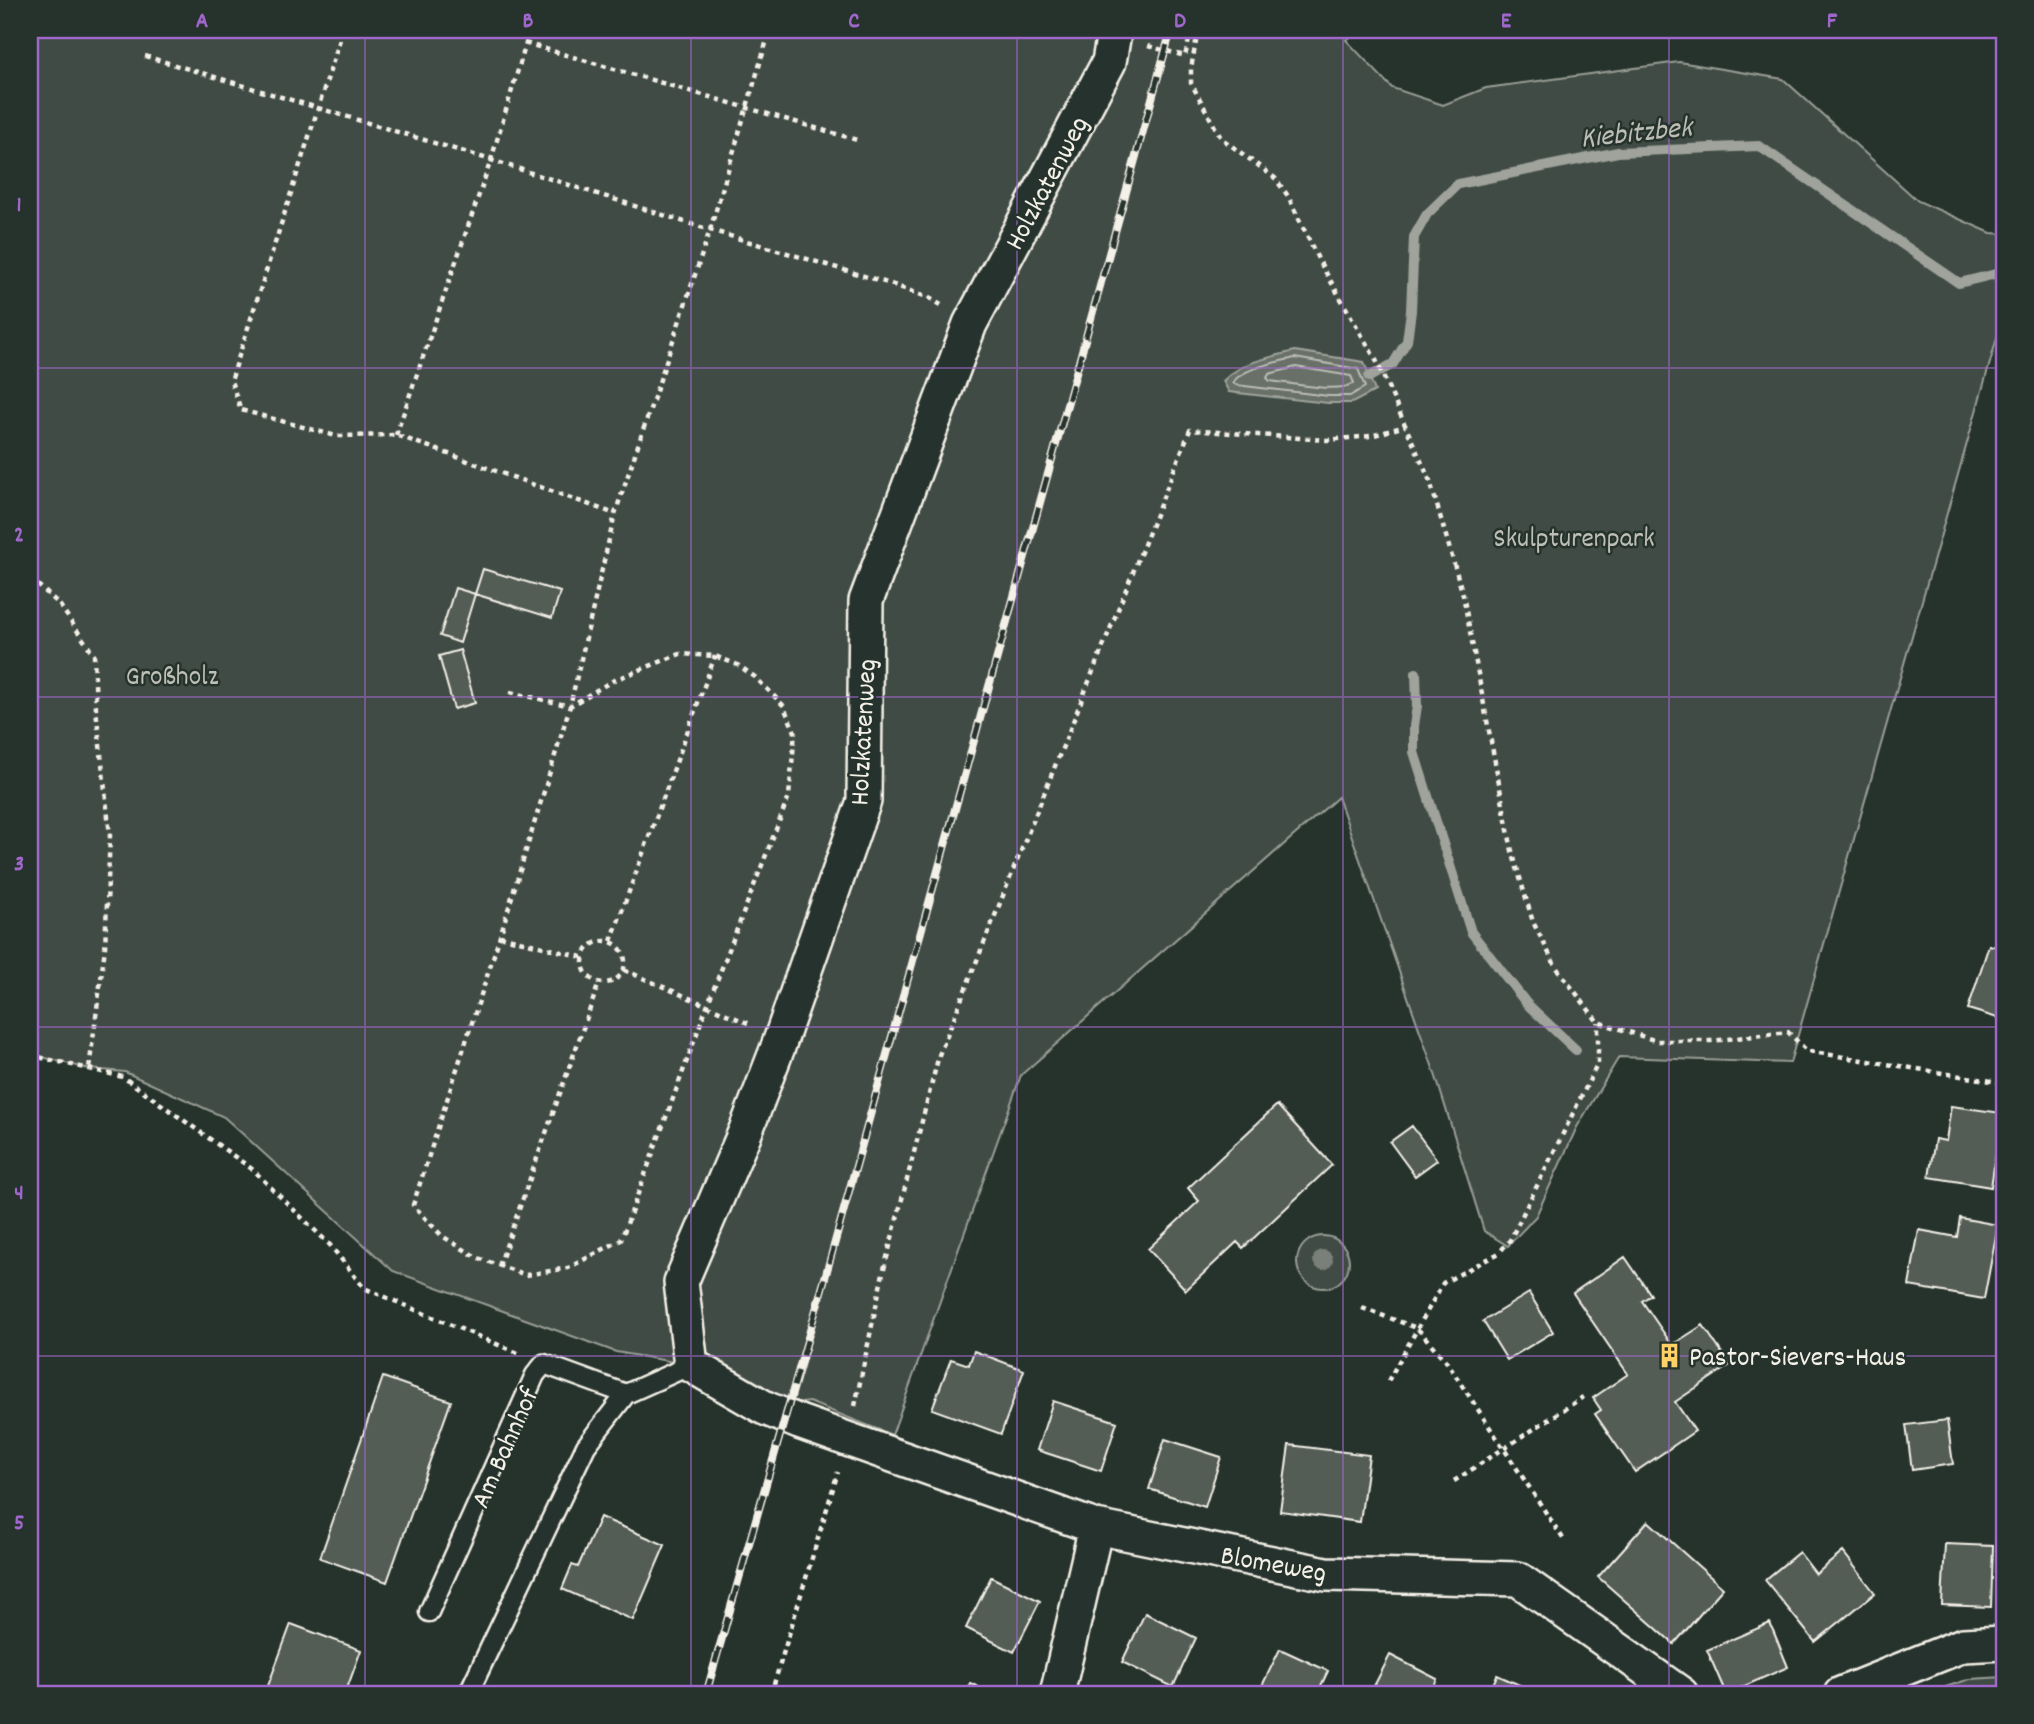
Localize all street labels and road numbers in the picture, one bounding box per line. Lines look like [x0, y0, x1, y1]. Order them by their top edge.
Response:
street label: Holzkatenweg [997, 110, 1102, 259]
street label: Holzkatenweg [842, 658, 890, 807]
street label: Am Bahnhof [463, 1381, 552, 1516]
street label: Blomeweg [1217, 1538, 1329, 1596]

